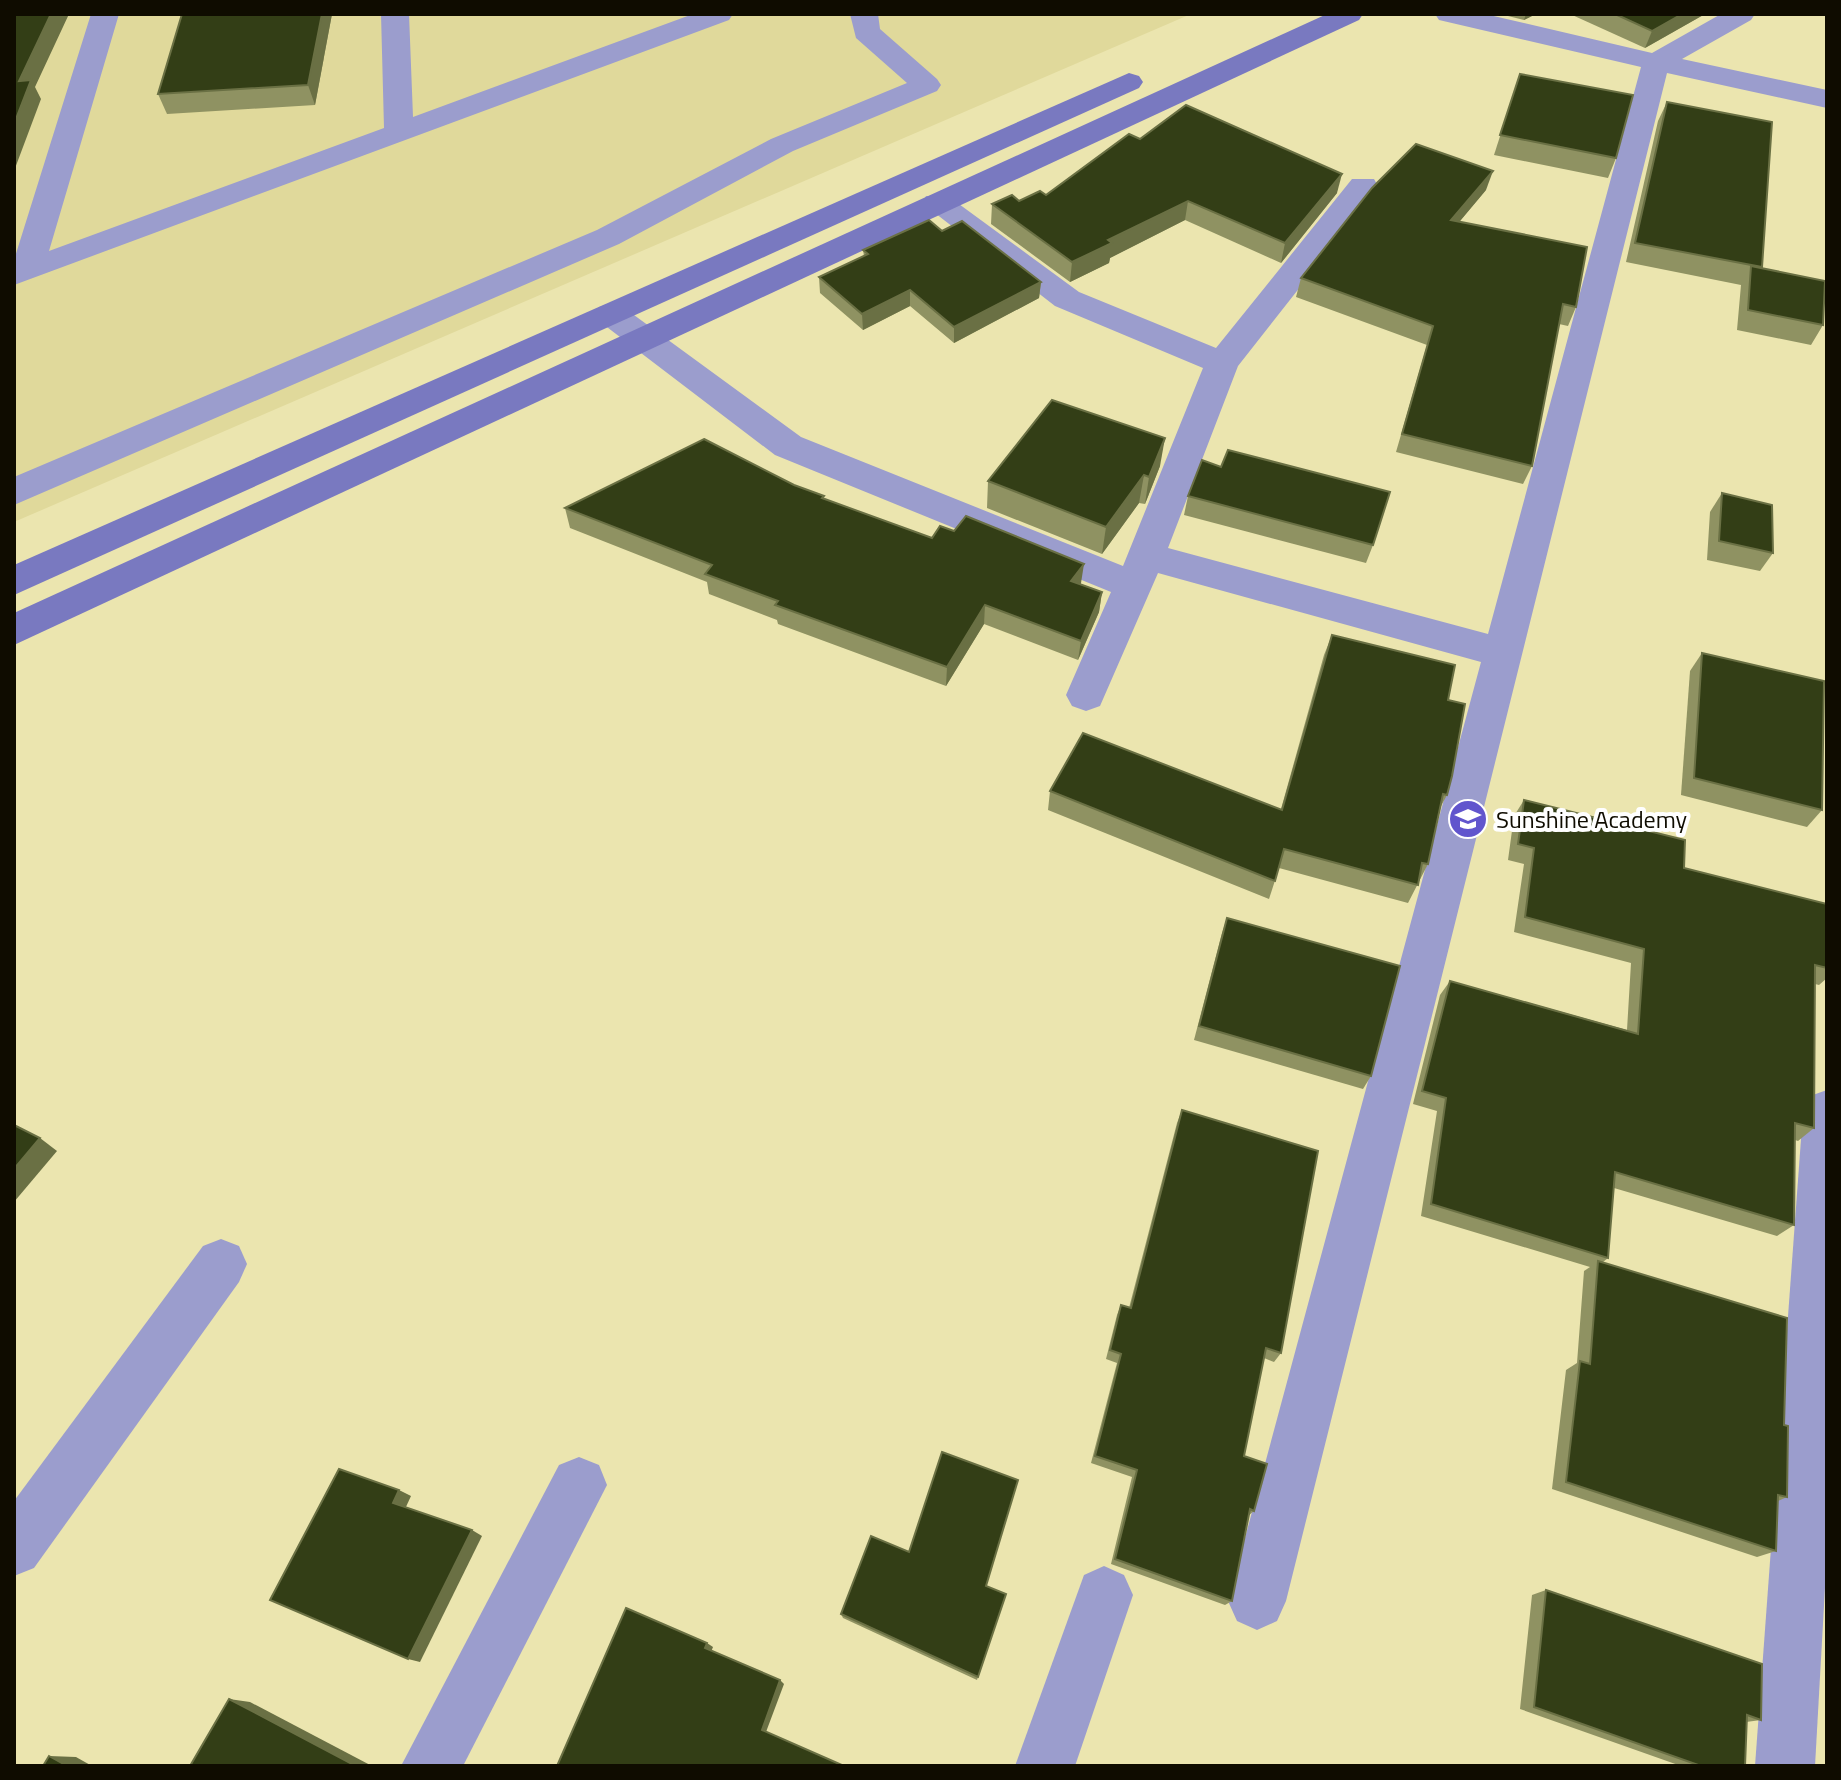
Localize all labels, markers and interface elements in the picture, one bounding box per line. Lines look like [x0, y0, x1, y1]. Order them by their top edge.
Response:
school or university icon: Sunshine Academy [1447, 798, 1489, 840]
place label: Sunshine Academy [1496, 801, 1688, 837]

